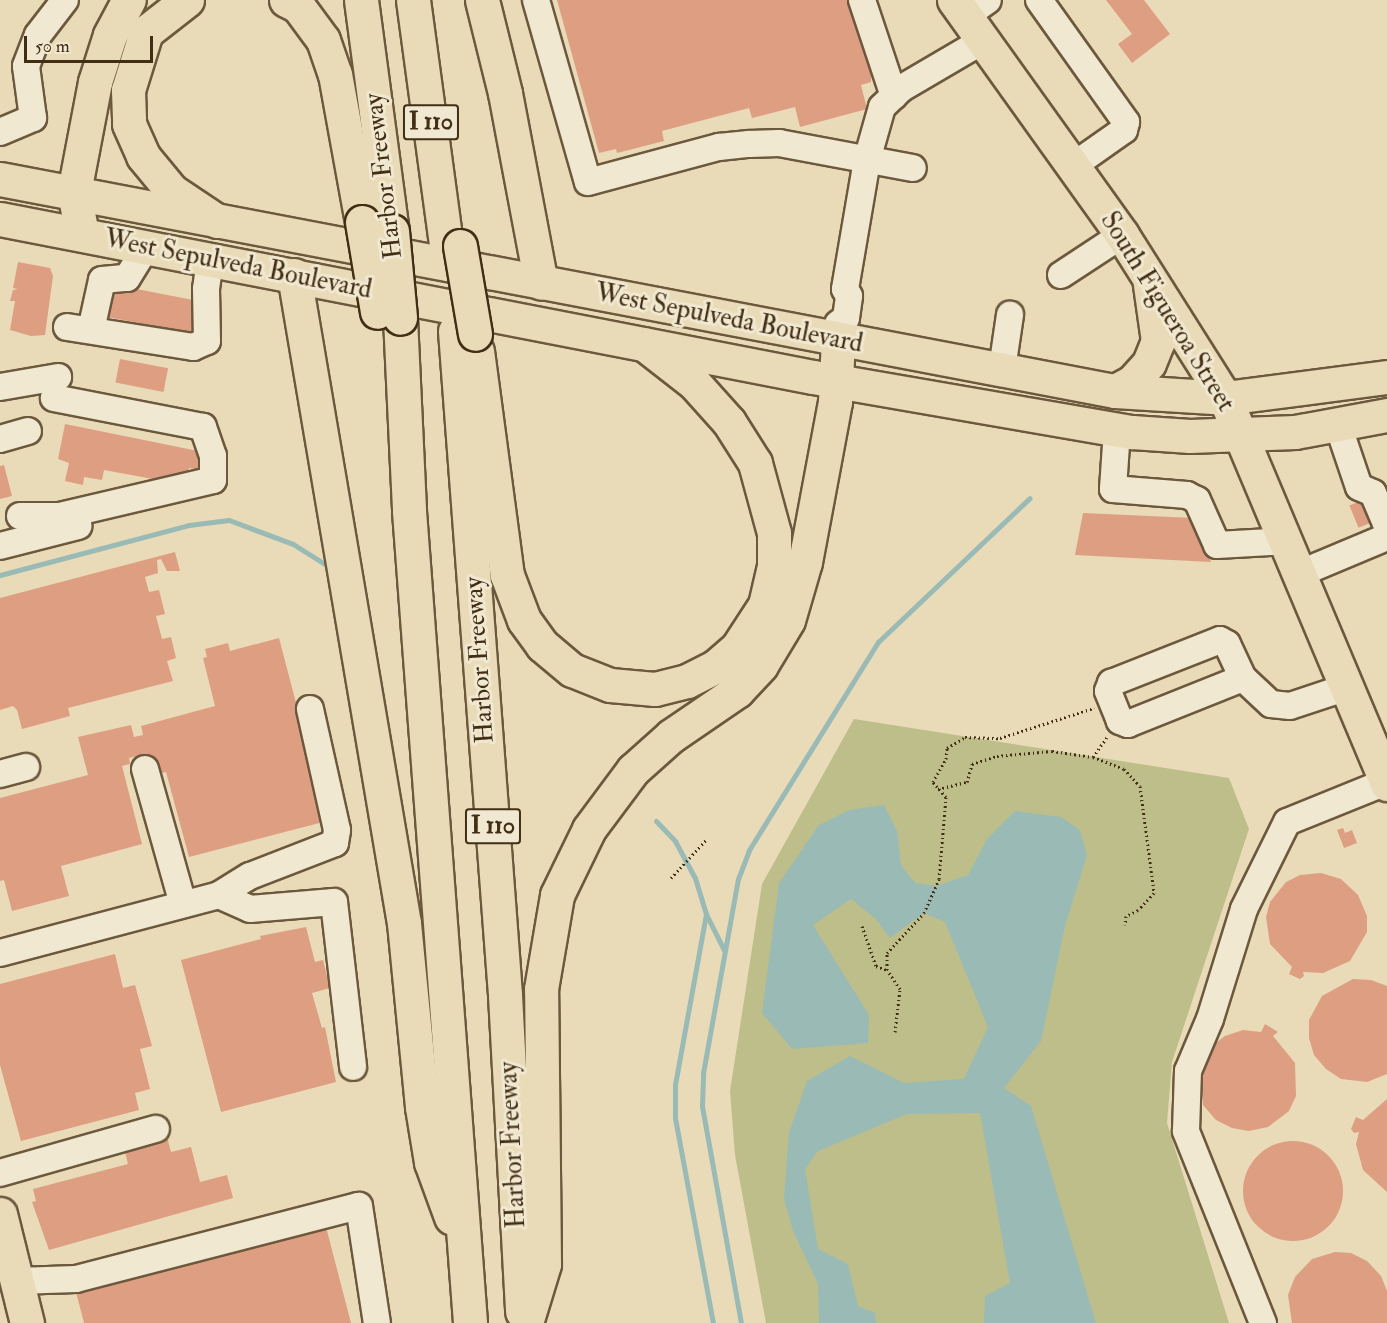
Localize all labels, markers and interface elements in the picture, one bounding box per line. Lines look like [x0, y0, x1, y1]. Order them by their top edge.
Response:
scale bar [27, 24, 156, 62]
text: 50 m [35, 35, 70, 58]
street label: Harbor Freeway [358, 91, 410, 261]
road number: I 110 [402, 101, 460, 143]
street label: South Figueroa Street [1093, 207, 1241, 417]
street label: West Sepulveda Boulevard [102, 224, 374, 306]
street label: West Sepulveda Boulevard [593, 278, 865, 360]
street label: Harbor Freeway [459, 576, 501, 744]
road number: I 110 [464, 805, 522, 847]
street label: Harbor Freeway [493, 1061, 533, 1229]

